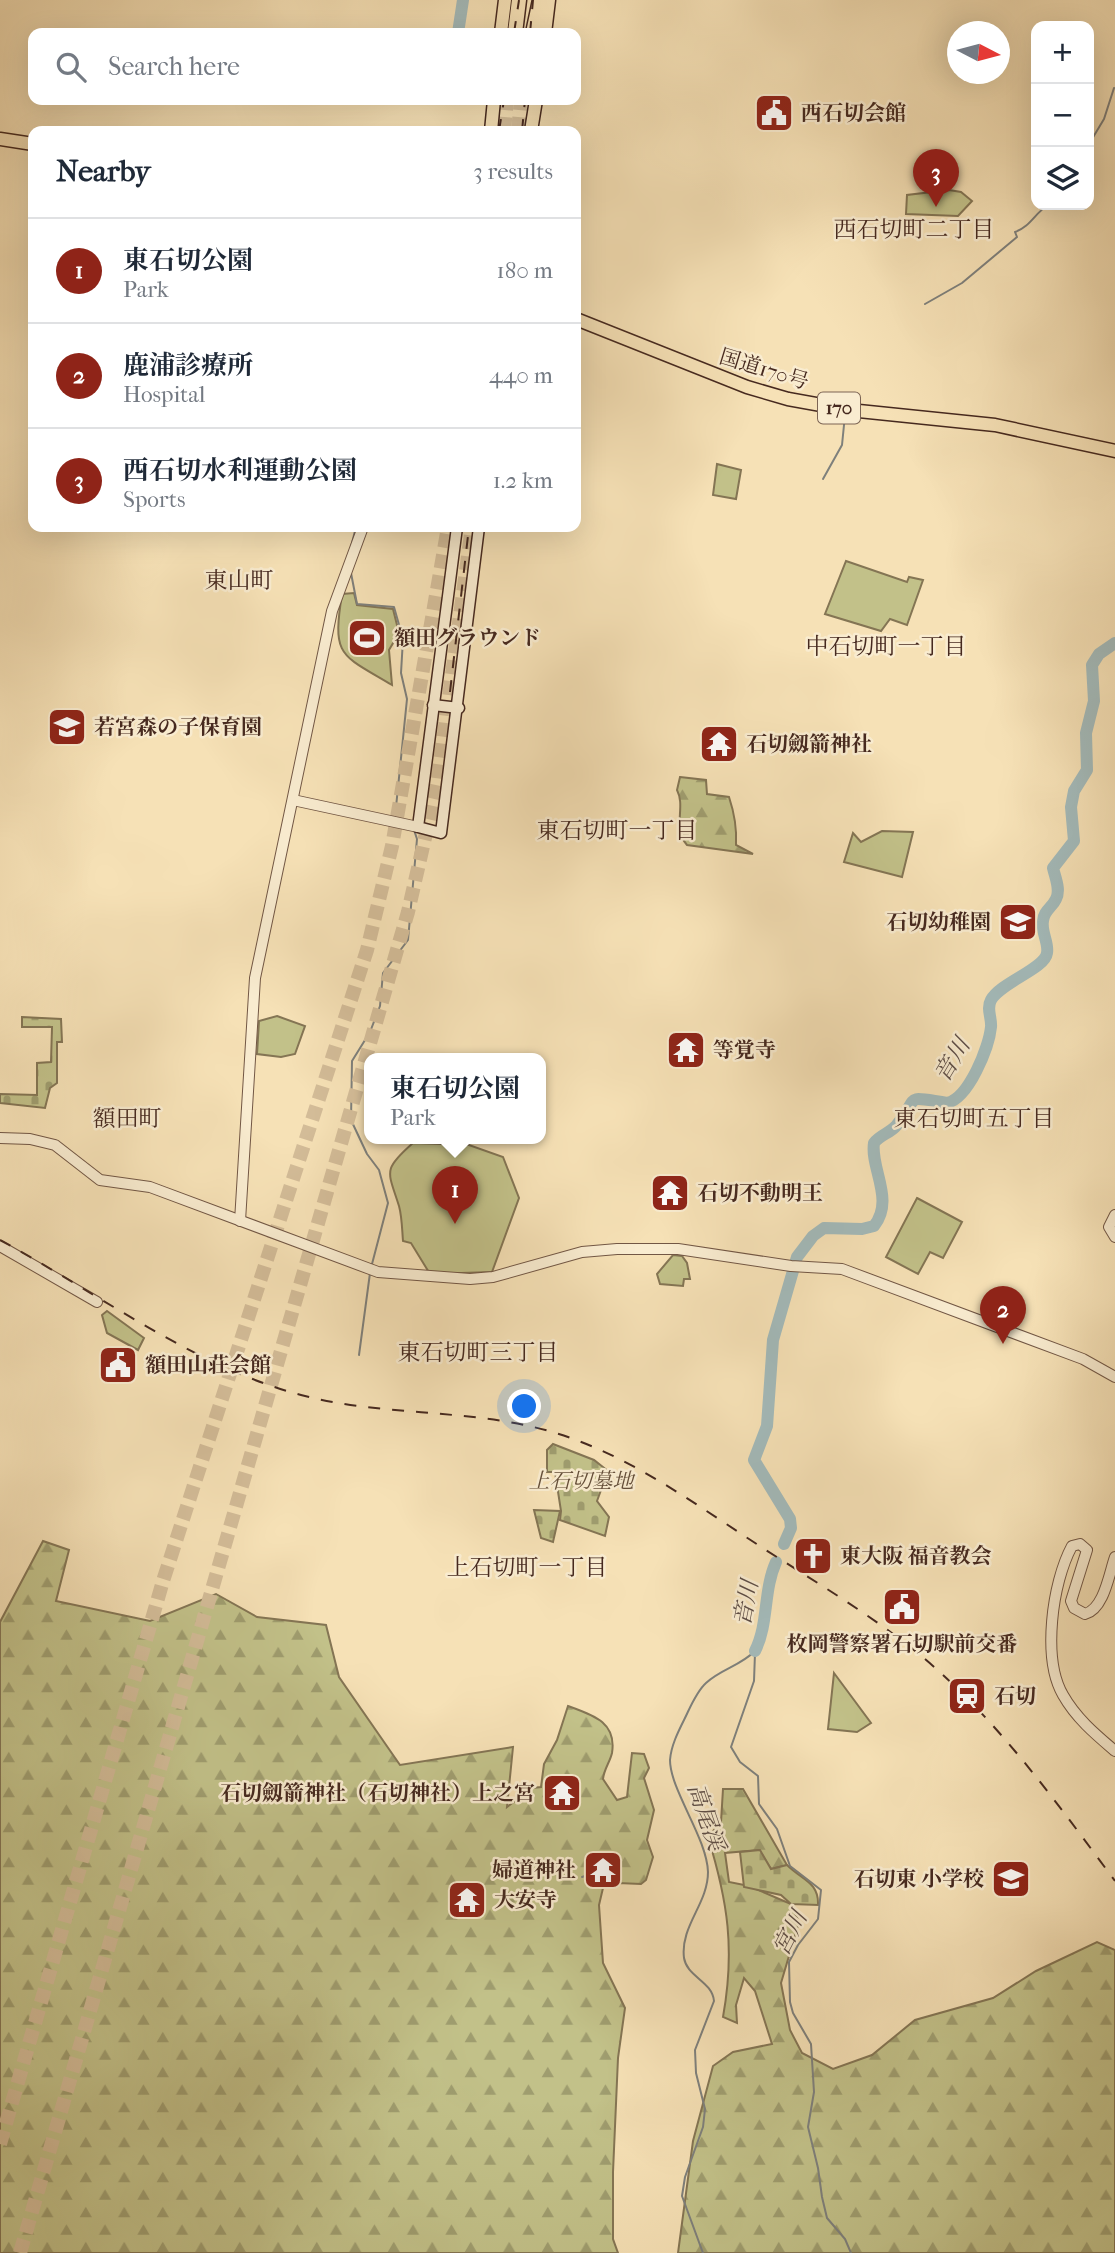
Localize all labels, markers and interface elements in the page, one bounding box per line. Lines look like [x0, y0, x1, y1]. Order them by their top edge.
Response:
north arrow [947, 21, 1010, 84]
map controls [1031, 21, 1094, 210]
button: + [1031, 21, 1094, 84]
search box [28, 28, 581, 105]
icon: search [52, 48, 90, 86]
text: Search here [108, 51, 240, 82]
button: − [1031, 84, 1094, 147]
public building icon: 西石切会館 [753, 92, 795, 134]
place label: 西石切会館 [801, 101, 906, 125]
button: layers [1031, 147, 1094, 210]
pin: 3 [913, 149, 959, 207]
text: Nearby [56, 154, 151, 189]
text: 3 results [473, 158, 553, 185]
district label: 西石切町二丁目 [834, 216, 995, 243]
text: 東石切公園 [123, 245, 253, 276]
text: 1 [75, 257, 83, 284]
text: 180 m [496, 257, 553, 284]
text: Park [123, 276, 169, 303]
street label: 国道170号 [716, 344, 812, 394]
text: 鹿浦診療所 [123, 350, 253, 381]
text: 2 [73, 362, 85, 389]
text: 440 m [489, 362, 553, 389]
text: Hospital [123, 381, 205, 408]
road number: 170 [818, 392, 860, 424]
text: 西石切水利運動公園 [123, 455, 357, 486]
text: 3 [74, 467, 84, 494]
text: 1.2 km [493, 467, 553, 494]
text: Sports [123, 486, 185, 513]
district label: 東山町 [205, 567, 274, 594]
sports icon: 額田グラウンド [346, 617, 388, 659]
place label: 額田グラウンド [394, 626, 541, 650]
district label: 中石切町一丁目 [806, 633, 967, 660]
school or university icon: 若宮森の子保育園 [46, 706, 88, 748]
place label: 若宮森の子保育園 [94, 715, 262, 739]
temple icon: 石切劔箭神社 [698, 723, 740, 765]
place label: 石切劔箭神社 [746, 732, 872, 756]
district label: 東石切町一丁目 [537, 817, 698, 844]
school or university icon: 石切幼稚園 [997, 901, 1039, 943]
place label: 石切幼稚園 [886, 910, 991, 934]
temple icon: 等覚寺 [665, 1029, 707, 1071]
water label: 音川 [929, 1031, 977, 1087]
place label: 等覚寺 [713, 1038, 776, 1062]
popup [364, 1053, 546, 1144]
text: 東石切公園 [390, 1073, 520, 1104]
text: Park [390, 1104, 436, 1131]
district label: 額田町 [93, 1105, 162, 1132]
district label: 東石切町五丁目 [894, 1105, 1055, 1132]
pin: 1 [432, 1166, 478, 1224]
temple icon: 石切不動明王 [649, 1172, 691, 1214]
place label: 石切不動明王 [697, 1181, 823, 1205]
pin: 2 [980, 1286, 1026, 1344]
district label: 東石切町三丁目 [398, 1339, 559, 1366]
public building icon: 額田山荘会館 [97, 1344, 139, 1386]
place label: 額田山荘会館 [145, 1353, 271, 1377]
your location [507, 1389, 541, 1423]
park label: 上石切墓地 [529, 1469, 635, 1493]
church icon: 東大阪 福音教会 [792, 1535, 834, 1577]
place label: 東大阪 福音教会 [840, 1544, 992, 1568]
district label: 上石切町一丁目 [447, 1554, 608, 1581]
water label: 音川 [728, 1575, 764, 1628]
public building icon: 枚岡警察署石切駅前交番 [881, 1586, 923, 1628]
place label: 枚岡警察署石切駅前交番 [787, 1632, 1018, 1656]
station icon: 石切 [946, 1675, 988, 1717]
place label: 石切 [994, 1684, 1036, 1708]
temple icon: 石切劔箭神社（石切神社）上之宮 [541, 1772, 583, 1814]
water label: 高尾渓 [682, 1780, 731, 1857]
place label: 石切劔箭神社（石切神社）上之宮 [220, 1781, 535, 1805]
temple icon: 婦道神社 [582, 1849, 624, 1891]
place label: 婦道神社 [492, 1858, 576, 1882]
school or university icon: 石切東 小学校 [990, 1858, 1032, 1900]
place label: 石切東 小学校 [853, 1867, 984, 1891]
temple icon: 大安寺 [446, 1879, 488, 1921]
place label: 大安寺 [494, 1888, 557, 1912]
water label: 宮川 [768, 1904, 814, 1960]

